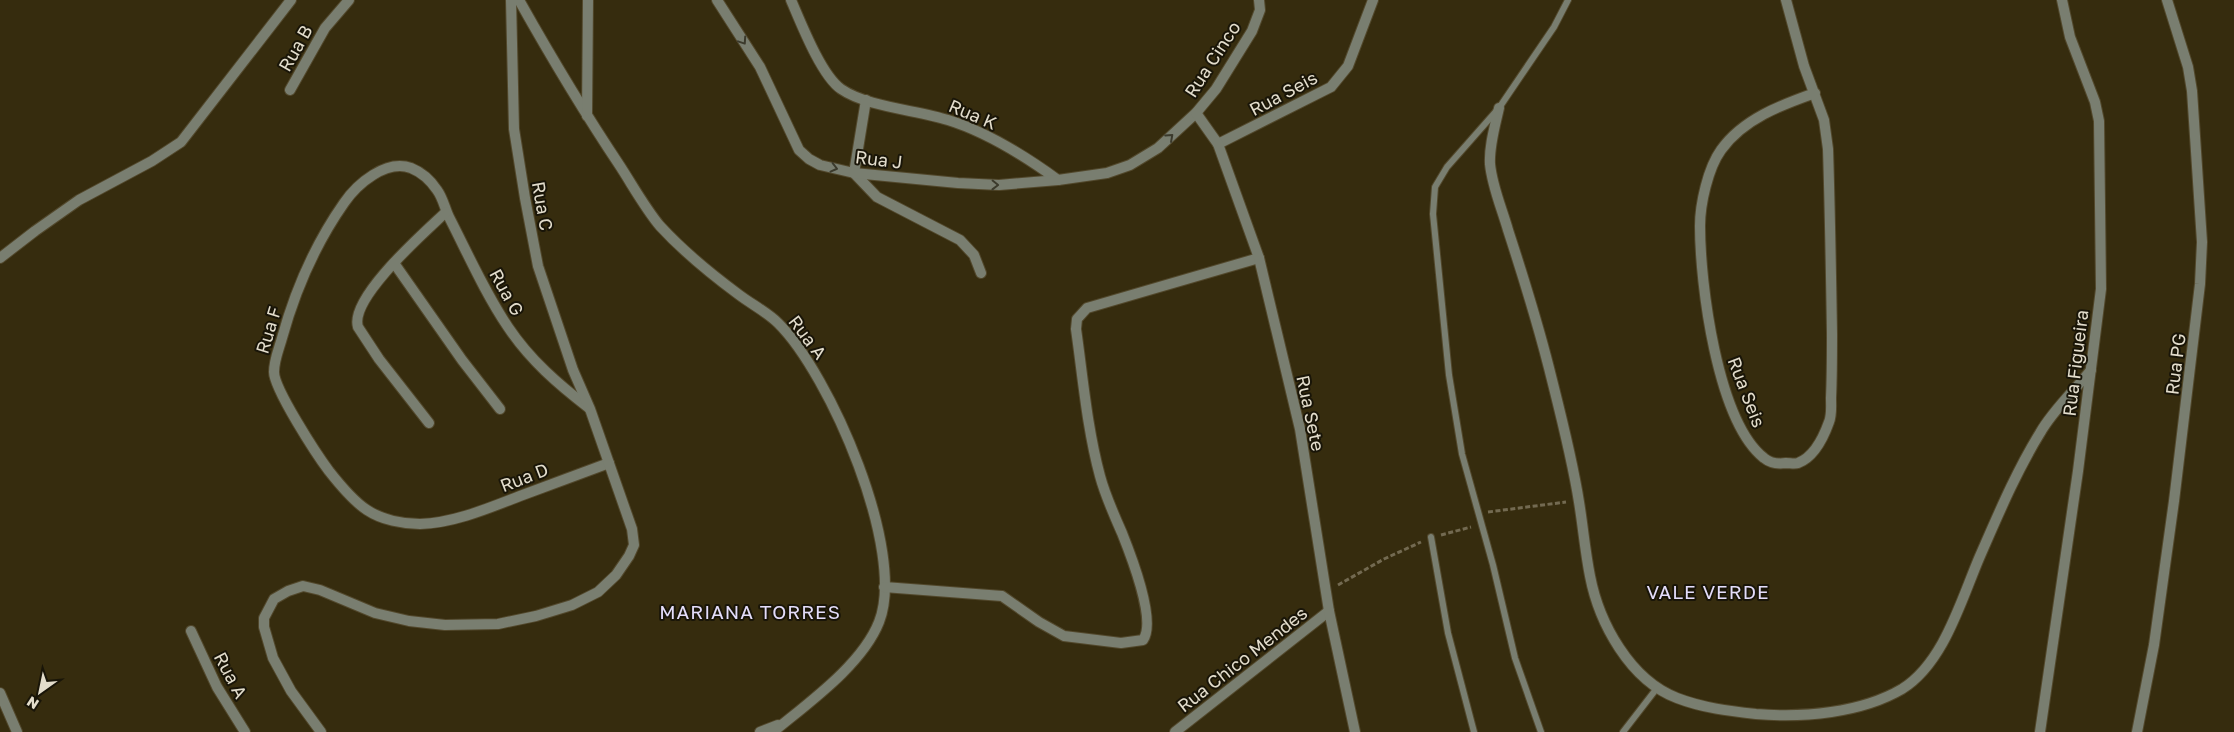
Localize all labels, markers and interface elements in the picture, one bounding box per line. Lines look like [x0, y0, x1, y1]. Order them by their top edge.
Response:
street label: Rua Cinco [1179, 17, 1245, 101]
street label: Rua B [273, 21, 317, 75]
one-way arrow [737, 35, 746, 45]
street label: Rua Seis [1245, 66, 1321, 120]
street label: Rua K [946, 94, 1000, 134]
one-way arrow [1164, 133, 1173, 142]
street label: Rua J [854, 145, 904, 173]
one-way arrow [829, 162, 838, 173]
street label: Rua C [528, 180, 558, 232]
one-way arrow [992, 180, 999, 190]
street label: Rua G [485, 265, 529, 319]
street label: Rua F [250, 304, 286, 356]
street label: Rua Figueira [2058, 308, 2092, 418]
street label: Rua A [784, 311, 832, 363]
street label: Rua PG [2160, 332, 2190, 396]
street label: Rua Seis [1724, 354, 1770, 430]
street label: Rua Sete [1292, 373, 1330, 453]
street label: Rua D [497, 458, 551, 496]
district label: VALE VERDE [1646, 580, 1770, 603]
district label: MARIANA TORRES [659, 600, 841, 623]
street label: Rua Chico Mendes [1173, 601, 1311, 717]
street label: Rua A [210, 648, 252, 702]
north arrow [15, 667, 65, 717]
text: N [24, 693, 42, 713]

